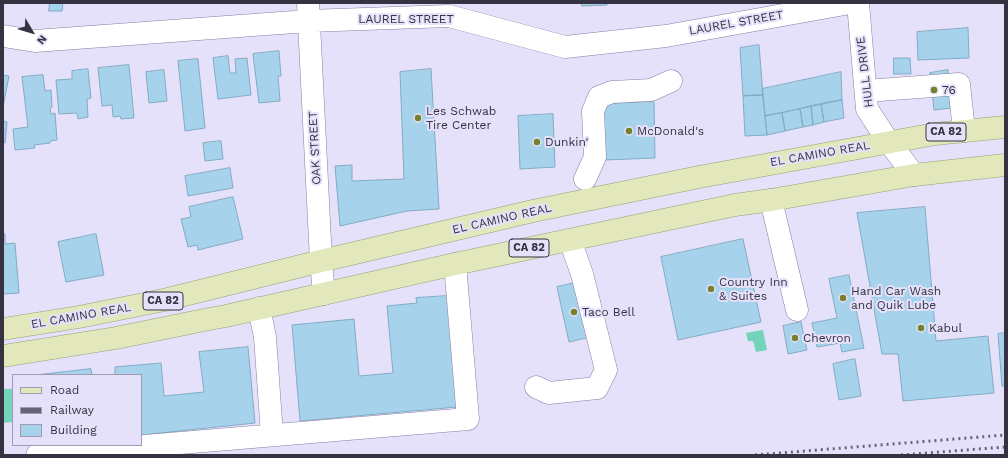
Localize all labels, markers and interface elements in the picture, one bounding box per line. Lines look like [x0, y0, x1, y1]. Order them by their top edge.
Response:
street label: LAUREL STREET [688, 8, 784, 38]
north arrow [12, 12, 52, 52]
street label: LAUREL STREET [358, 12, 454, 26]
text: N [34, 32, 49, 47]
street label: HULL DRIVE [854, 36, 876, 108]
place label: 76 [942, 83, 956, 97]
marker: 76 [929, 85, 939, 95]
place label: Les Schwab Tire Center [426, 104, 496, 132]
street label: OAK STREET [306, 111, 324, 185]
marker: Les Schwab Tire Center [413, 113, 423, 123]
road number: CA 82 [926, 123, 966, 141]
place label: McDonald's [637, 124, 704, 138]
marker: McDonald's [624, 126, 634, 136]
place label: Dunkin' [545, 135, 588, 149]
marker: Dunkin' [532, 137, 542, 147]
street label: EL CAMINO REAL [769, 138, 871, 170]
street label: EL CAMINO REAL [451, 201, 553, 237]
road number: CA 82 [509, 239, 549, 257]
place label: Country Inn & Suites [719, 275, 788, 303]
marker: Country Inn & Suites [706, 284, 716, 294]
place label: Hand Car Wash and Quik Lube [851, 284, 941, 312]
road number: CA 82 [143, 292, 183, 310]
marker: Hand Car Wash and Quik Lube [838, 293, 848, 303]
street label: EL CAMINO REAL [30, 300, 132, 332]
place label: Taco Bell [582, 305, 635, 319]
marker: Taco Bell [569, 307, 579, 317]
place label: Kabul [929, 321, 962, 335]
marker: Kabul [916, 323, 926, 333]
place label: Chevron [803, 331, 851, 345]
marker: Chevron [790, 333, 800, 343]
legend [12, 374, 142, 446]
text: Road [50, 383, 79, 397]
text: Railway [50, 403, 94, 417]
text: Building [50, 423, 97, 437]

